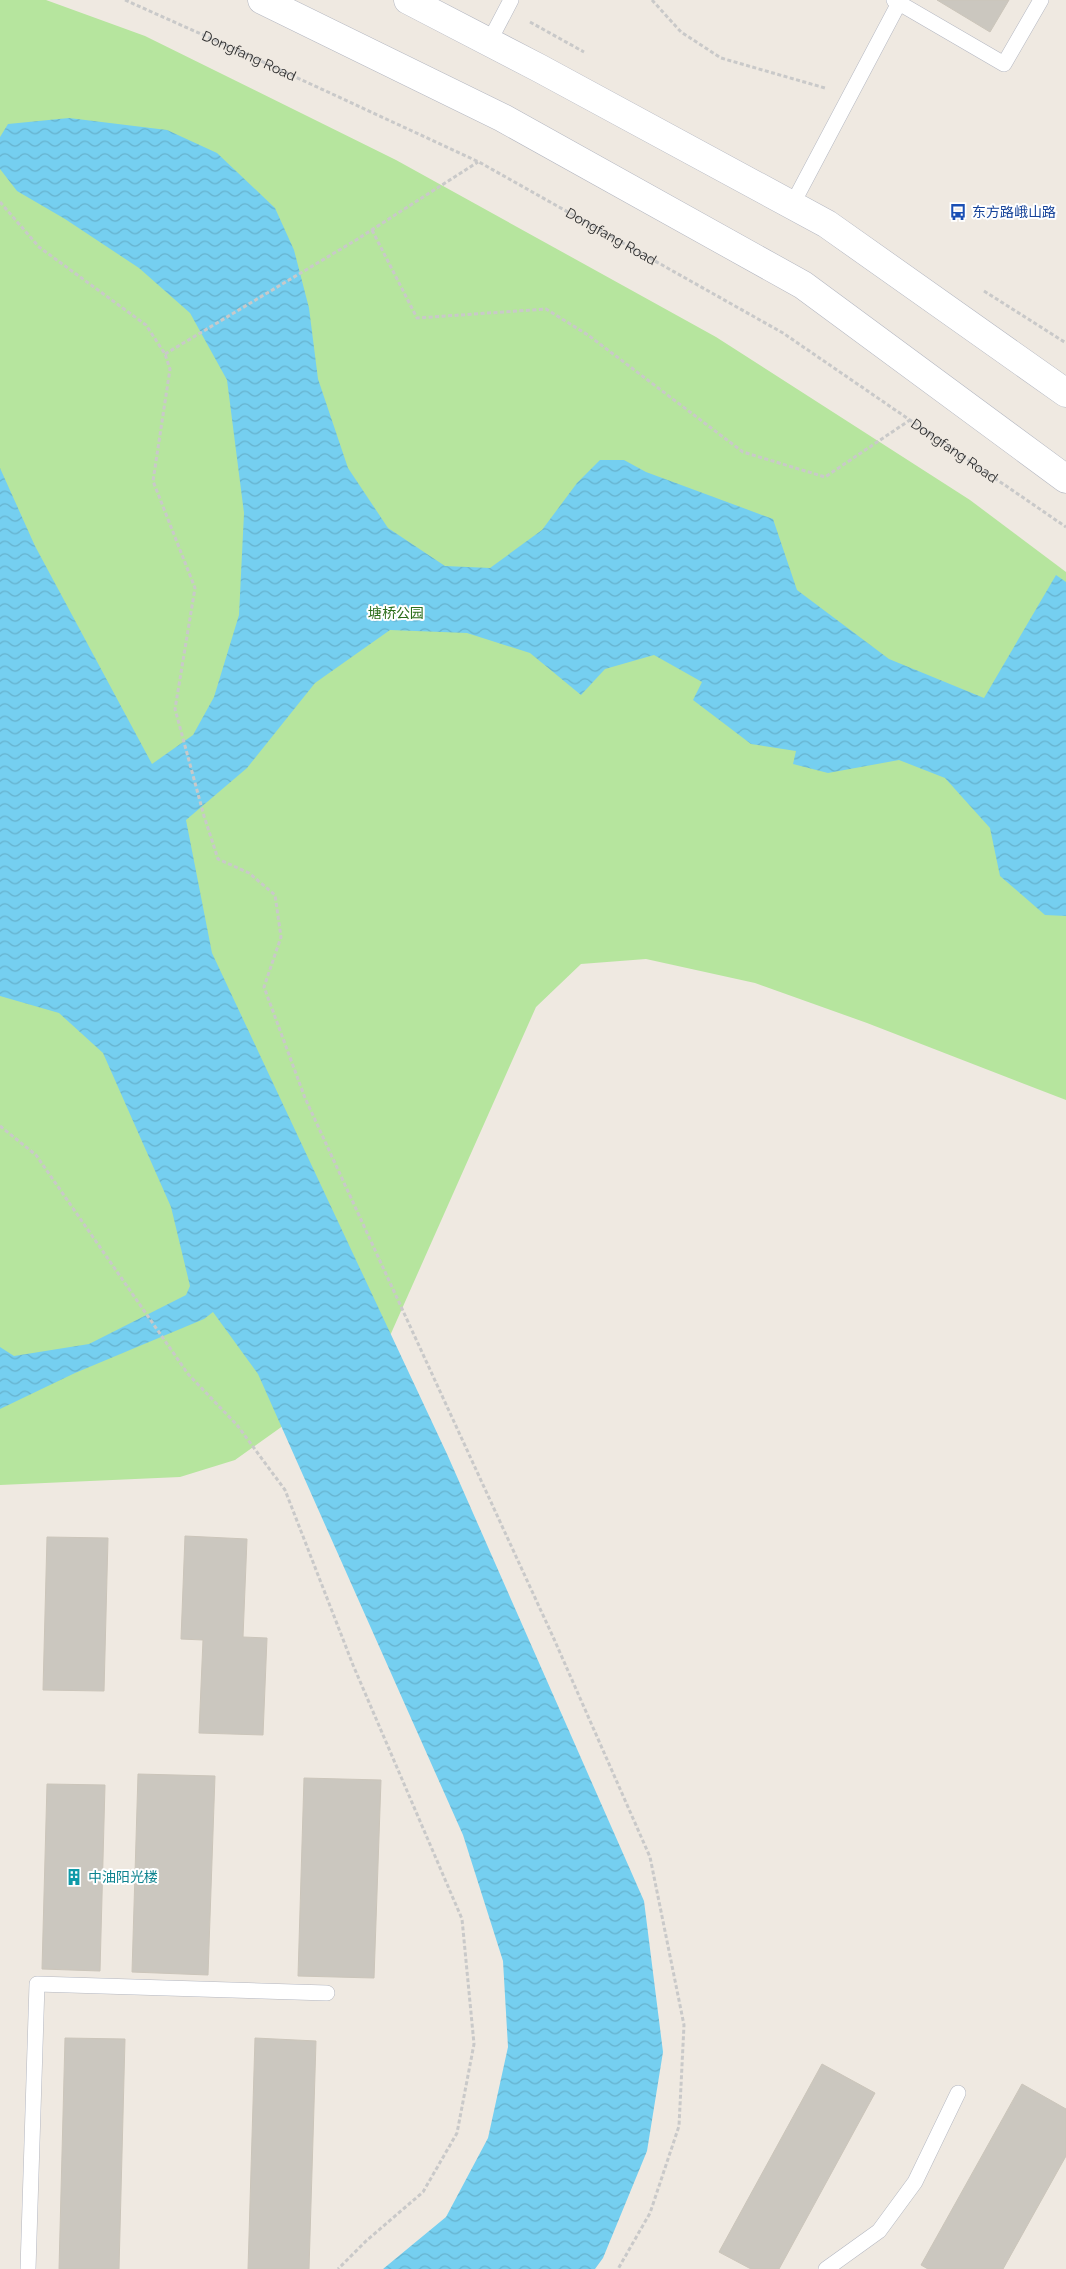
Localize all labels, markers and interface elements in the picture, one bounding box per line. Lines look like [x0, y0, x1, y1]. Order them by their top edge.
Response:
street label: Dongfang Road [200, 28, 299, 84]
bus stop icon: 东方路峨山路 [948, 202, 968, 222]
place label: 东方路峨山路 [972, 204, 1056, 220]
street label: Dongfang Road [563, 205, 659, 268]
street label: Dongfang Road [908, 415, 1001, 486]
park label: 塘桥公园 [368, 605, 424, 621]
building icon: 中油阳光楼 [64, 1867, 84, 1887]
place label: 中油阳光楼 [88, 1869, 158, 1885]

